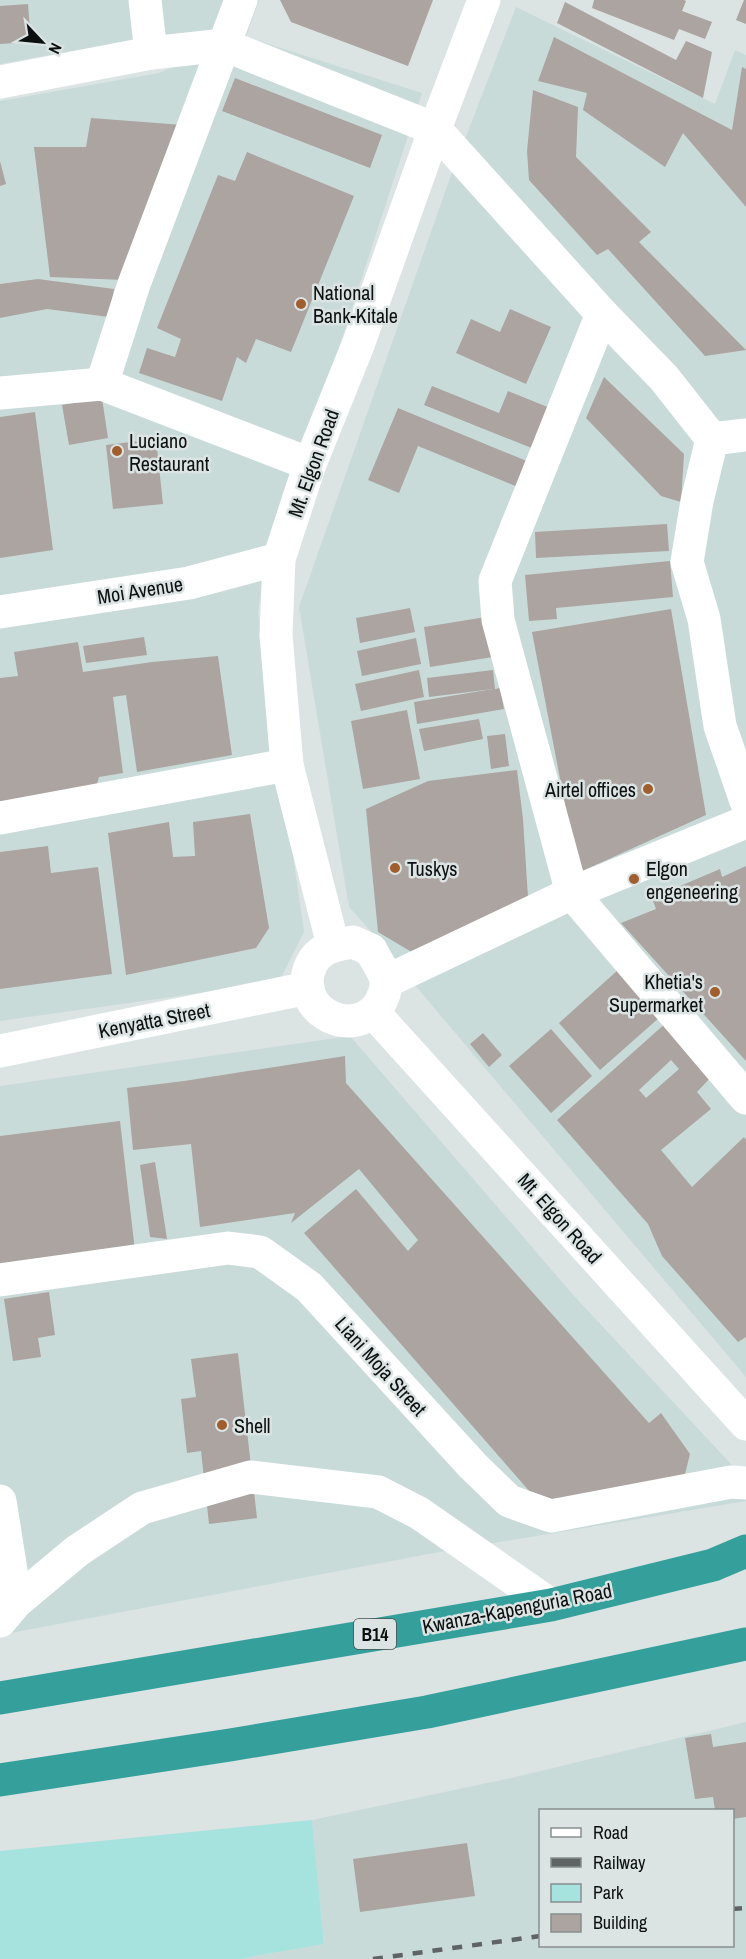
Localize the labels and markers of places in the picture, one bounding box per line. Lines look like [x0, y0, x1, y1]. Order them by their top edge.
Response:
place label: National Bank-Kitale [313, 279, 398, 329]
marker: National Bank-Kitale [294, 297, 308, 311]
place label: Luciano Restaurant [129, 427, 210, 477]
marker: Luciano Restaurant [110, 444, 124, 458]
place label: Airtel offices [544, 776, 636, 803]
marker: Airtel offices [641, 782, 655, 796]
place label: Tuskys [407, 855, 458, 882]
place label: Elgon engeneering [646, 855, 738, 905]
marker: Tuskys [388, 861, 402, 875]
marker: Elgon engeneering [627, 872, 641, 886]
place label: Khetia's Supermarket [609, 968, 703, 1018]
marker: Khetia's Supermarket [708, 985, 722, 999]
place label: Shell [234, 1412, 270, 1439]
marker: Shell [215, 1418, 229, 1432]

